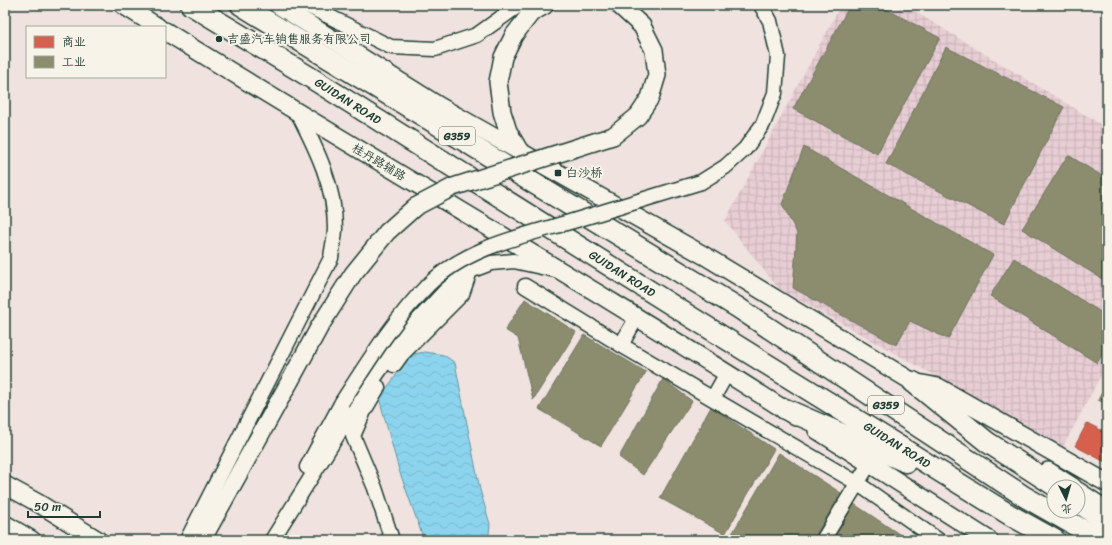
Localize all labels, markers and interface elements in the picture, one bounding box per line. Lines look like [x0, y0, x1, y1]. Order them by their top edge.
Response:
legend [26, 26, 166, 78]
place label: 吉盛汽车销售服务有限公司 [227, 28, 371, 50]
text: 商业 [62, 31, 86, 53]
marker: 吉盛汽车销售服务有限公司 [214, 34, 224, 44]
text: 工业 [62, 51, 86, 73]
street label: GUIDAN ROAD [310, 72, 387, 131]
road number: G359 [439, 127, 475, 145]
street label: 桂丹路辅路 [348, 137, 410, 187]
place label: 白沙桥 [566, 162, 603, 184]
marker: 白沙桥 [553, 168, 563, 178]
street label: GUIDAN ROAD [584, 244, 661, 304]
road number: G359 [868, 396, 904, 414]
street label: GUIDAN ROAD [859, 416, 936, 475]
north arrow [1046, 479, 1086, 519]
scale bar [28, 493, 100, 519]
text: 50 m [34, 496, 61, 518]
text: 北 [1061, 499, 1073, 518]

